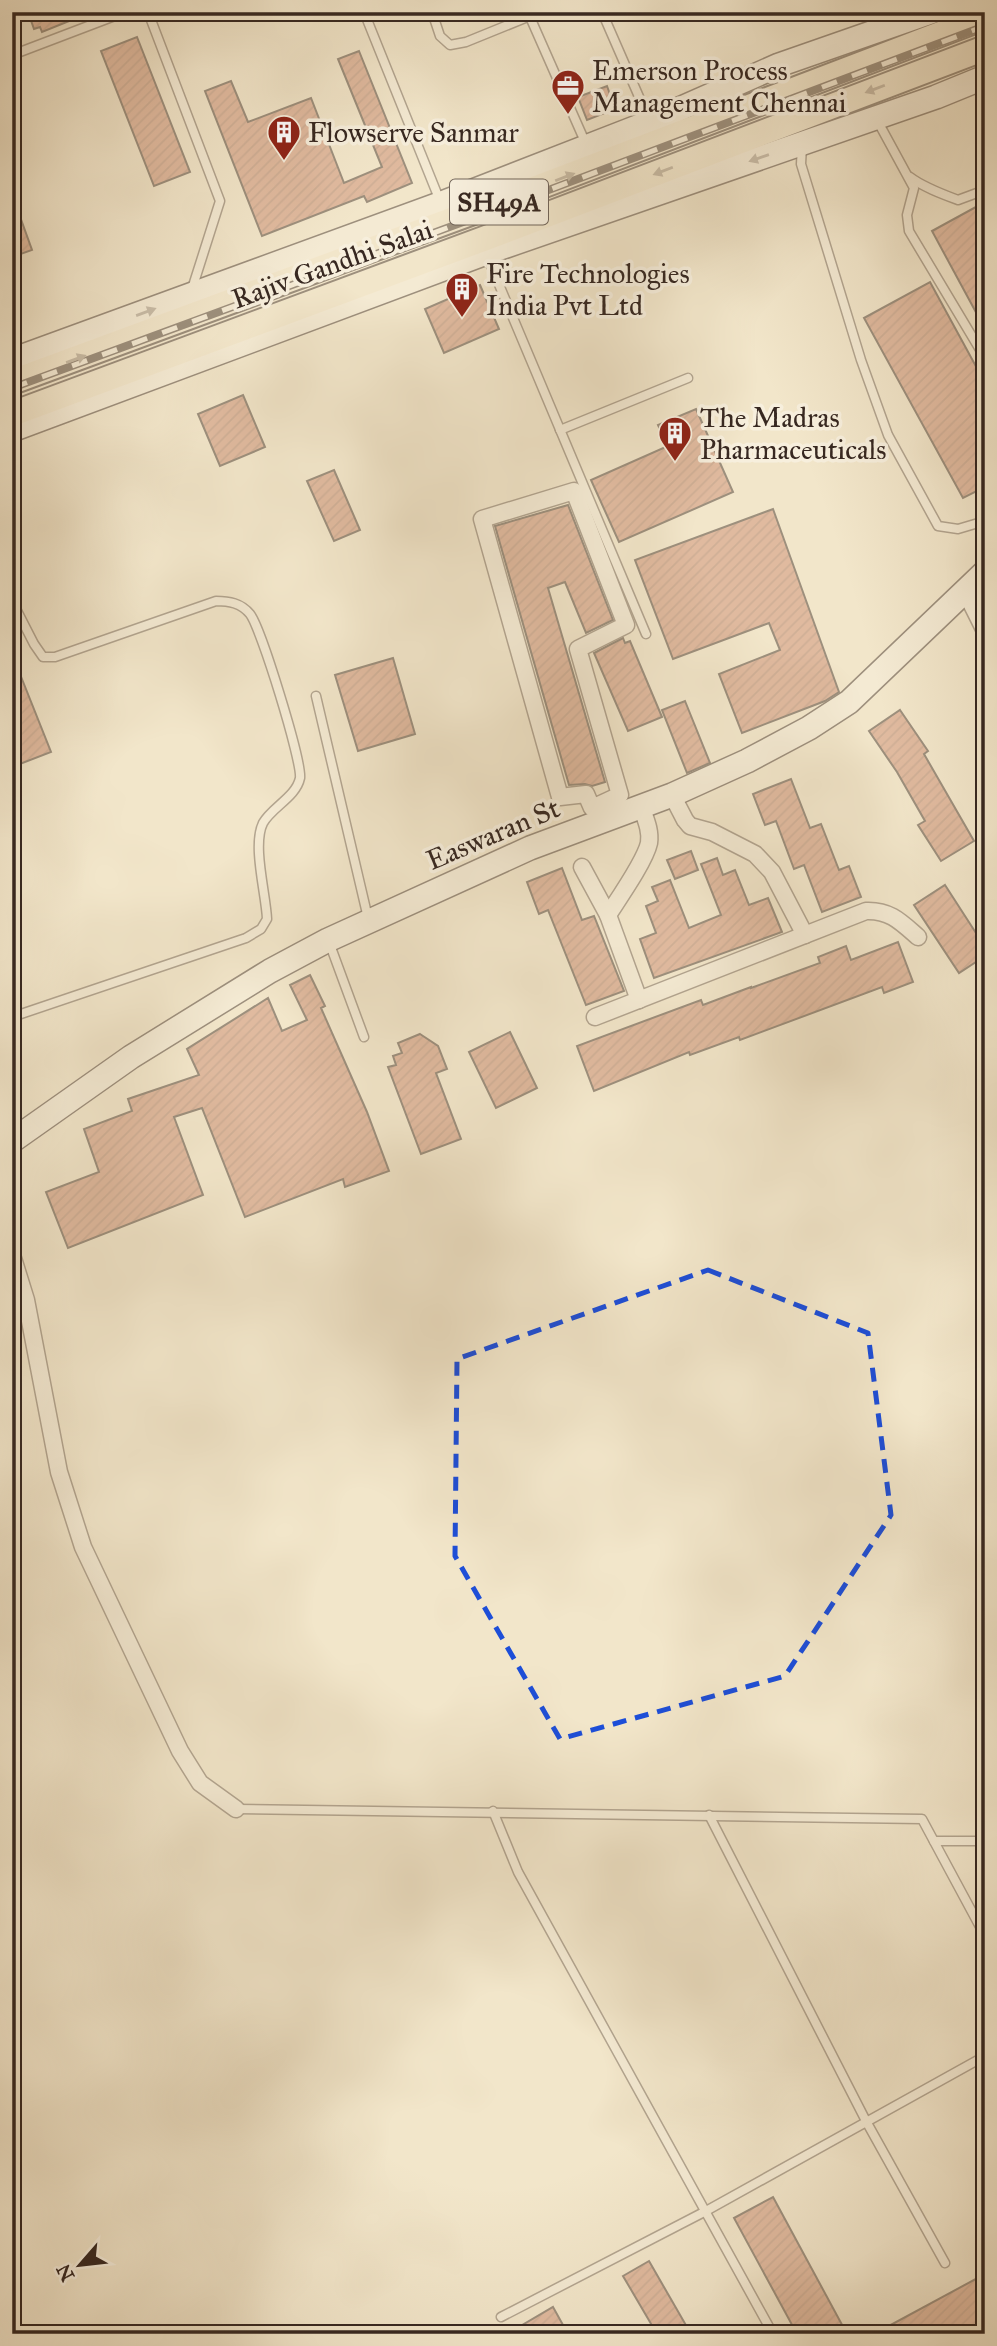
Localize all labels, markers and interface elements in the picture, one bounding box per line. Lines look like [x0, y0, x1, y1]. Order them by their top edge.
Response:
place label: Emerson Process Management Chennai [592, 53, 847, 120]
office icon: Emerson Process Management Chennai [549, 67, 587, 116]
one-way arrow [865, 84, 886, 95]
building icon: Flowserve Sanmar [265, 113, 303, 162]
place label: Flowserve Sanmar [308, 115, 519, 150]
one-way arrow [748, 153, 769, 164]
one-way arrow [652, 165, 673, 176]
one-way arrow [555, 171, 576, 182]
road number: SH49A [450, 180, 548, 224]
street label: Rajiv Gandhi Salai [227, 211, 437, 317]
place label: Fire Technologies India Pvt Ltd [486, 256, 690, 323]
building icon: Fire Technologies India Pvt Ltd [443, 270, 481, 319]
one-way arrow [135, 306, 156, 317]
one-way arrow [66, 353, 87, 364]
place label: The Madras Pharmaceuticals [700, 400, 887, 467]
building icon: The Madras Pharmaceuticals [656, 414, 694, 463]
street label: Easwaran St [421, 790, 565, 878]
north arrow [46, 2230, 116, 2300]
text: N [51, 2260, 79, 2285]

